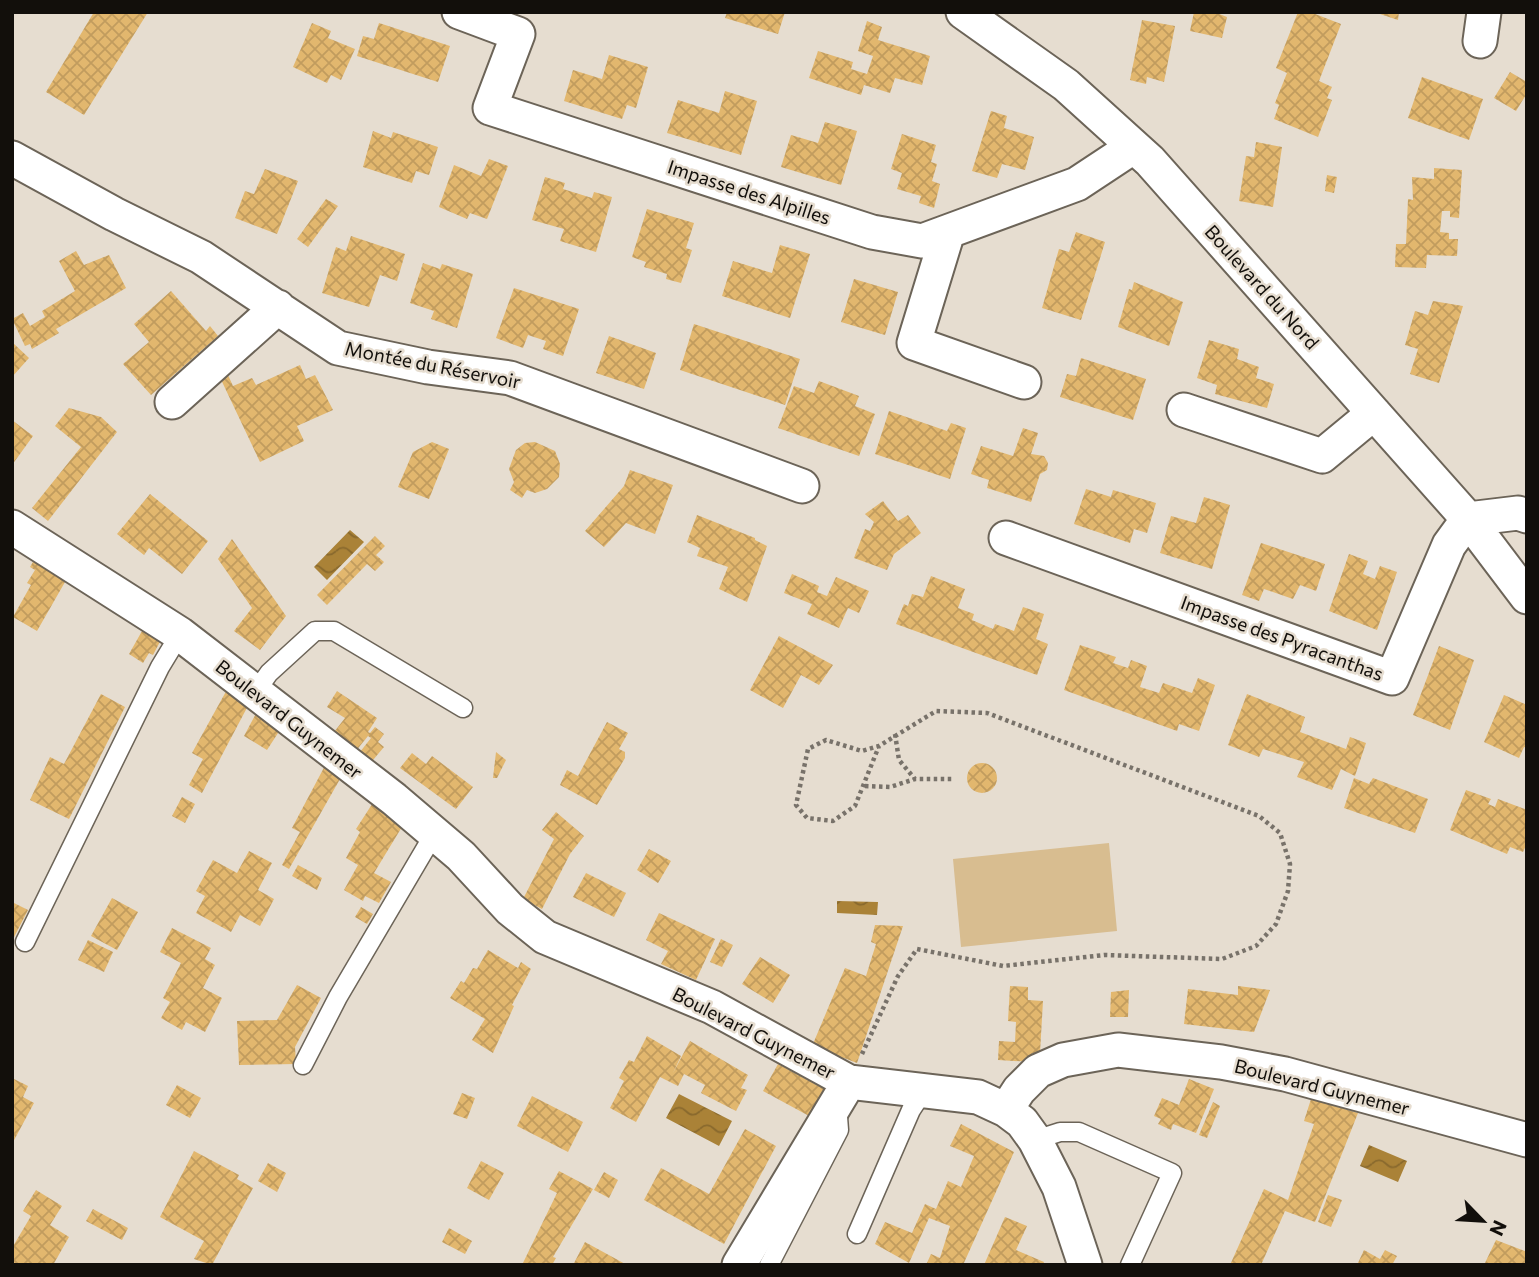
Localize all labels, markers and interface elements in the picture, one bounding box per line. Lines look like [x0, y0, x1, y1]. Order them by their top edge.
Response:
street label: Impasse des Alpilles [665, 154, 833, 229]
street label: Boulevard du Nord [1201, 220, 1324, 354]
street label: Montée du Réservoir [343, 336, 523, 393]
street label: Impasse des Pyracanthas [1178, 590, 1387, 685]
street label: Boulevard Guynemer [211, 654, 367, 783]
street label: Boulevard Guynemer [669, 982, 840, 1084]
street label: Boulevard Guynemer [1232, 1054, 1412, 1120]
north arrow [1448, 1186, 1518, 1256]
text: N [1485, 1217, 1512, 1240]

